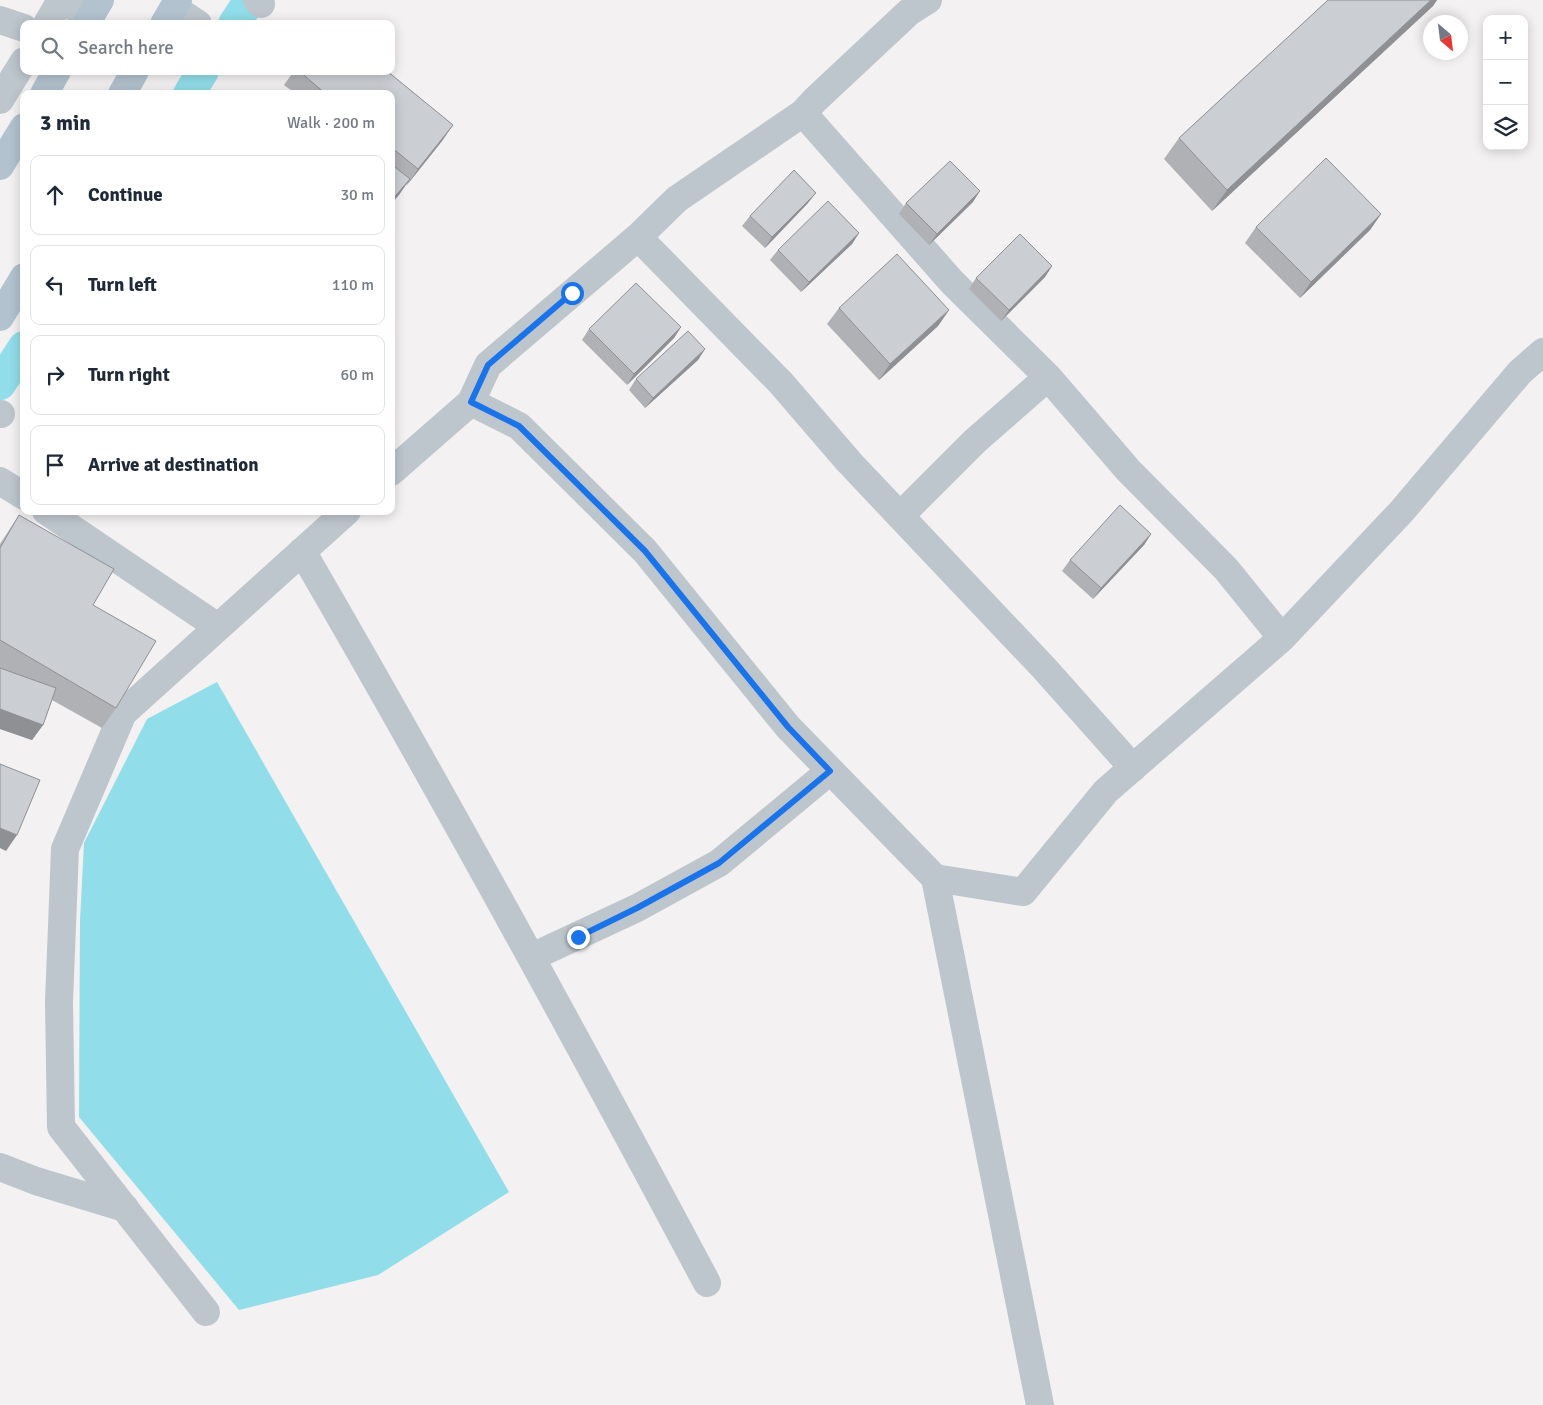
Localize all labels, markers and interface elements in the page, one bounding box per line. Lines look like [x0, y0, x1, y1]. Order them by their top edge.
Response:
north arrow [1423, 15, 1468, 60]
map controls [1483, 15, 1528, 150]
button: + [1483, 15, 1528, 60]
search box [20, 20, 395, 75]
icon: search [38, 34, 66, 62]
text: Search here [78, 36, 174, 60]
button: − [1483, 60, 1528, 105]
button: layers [1483, 105, 1528, 150]
text: 3 min [40, 110, 91, 136]
text: Walk · 200 m [287, 113, 375, 133]
icon: ahead [41, 181, 69, 209]
text: Continue [88, 183, 163, 207]
text: 30 m [340, 185, 374, 205]
icon: left [41, 271, 69, 299]
text: Turn left [88, 273, 157, 297]
text: 110 m [332, 275, 374, 295]
route start [561, 282, 584, 305]
icon: right [41, 361, 69, 389]
text: Turn right [88, 363, 170, 387]
text: 60 m [340, 365, 374, 385]
icon: arrive [41, 451, 69, 479]
text: Arrive at destination [88, 453, 259, 477]
route end [567, 926, 590, 949]

